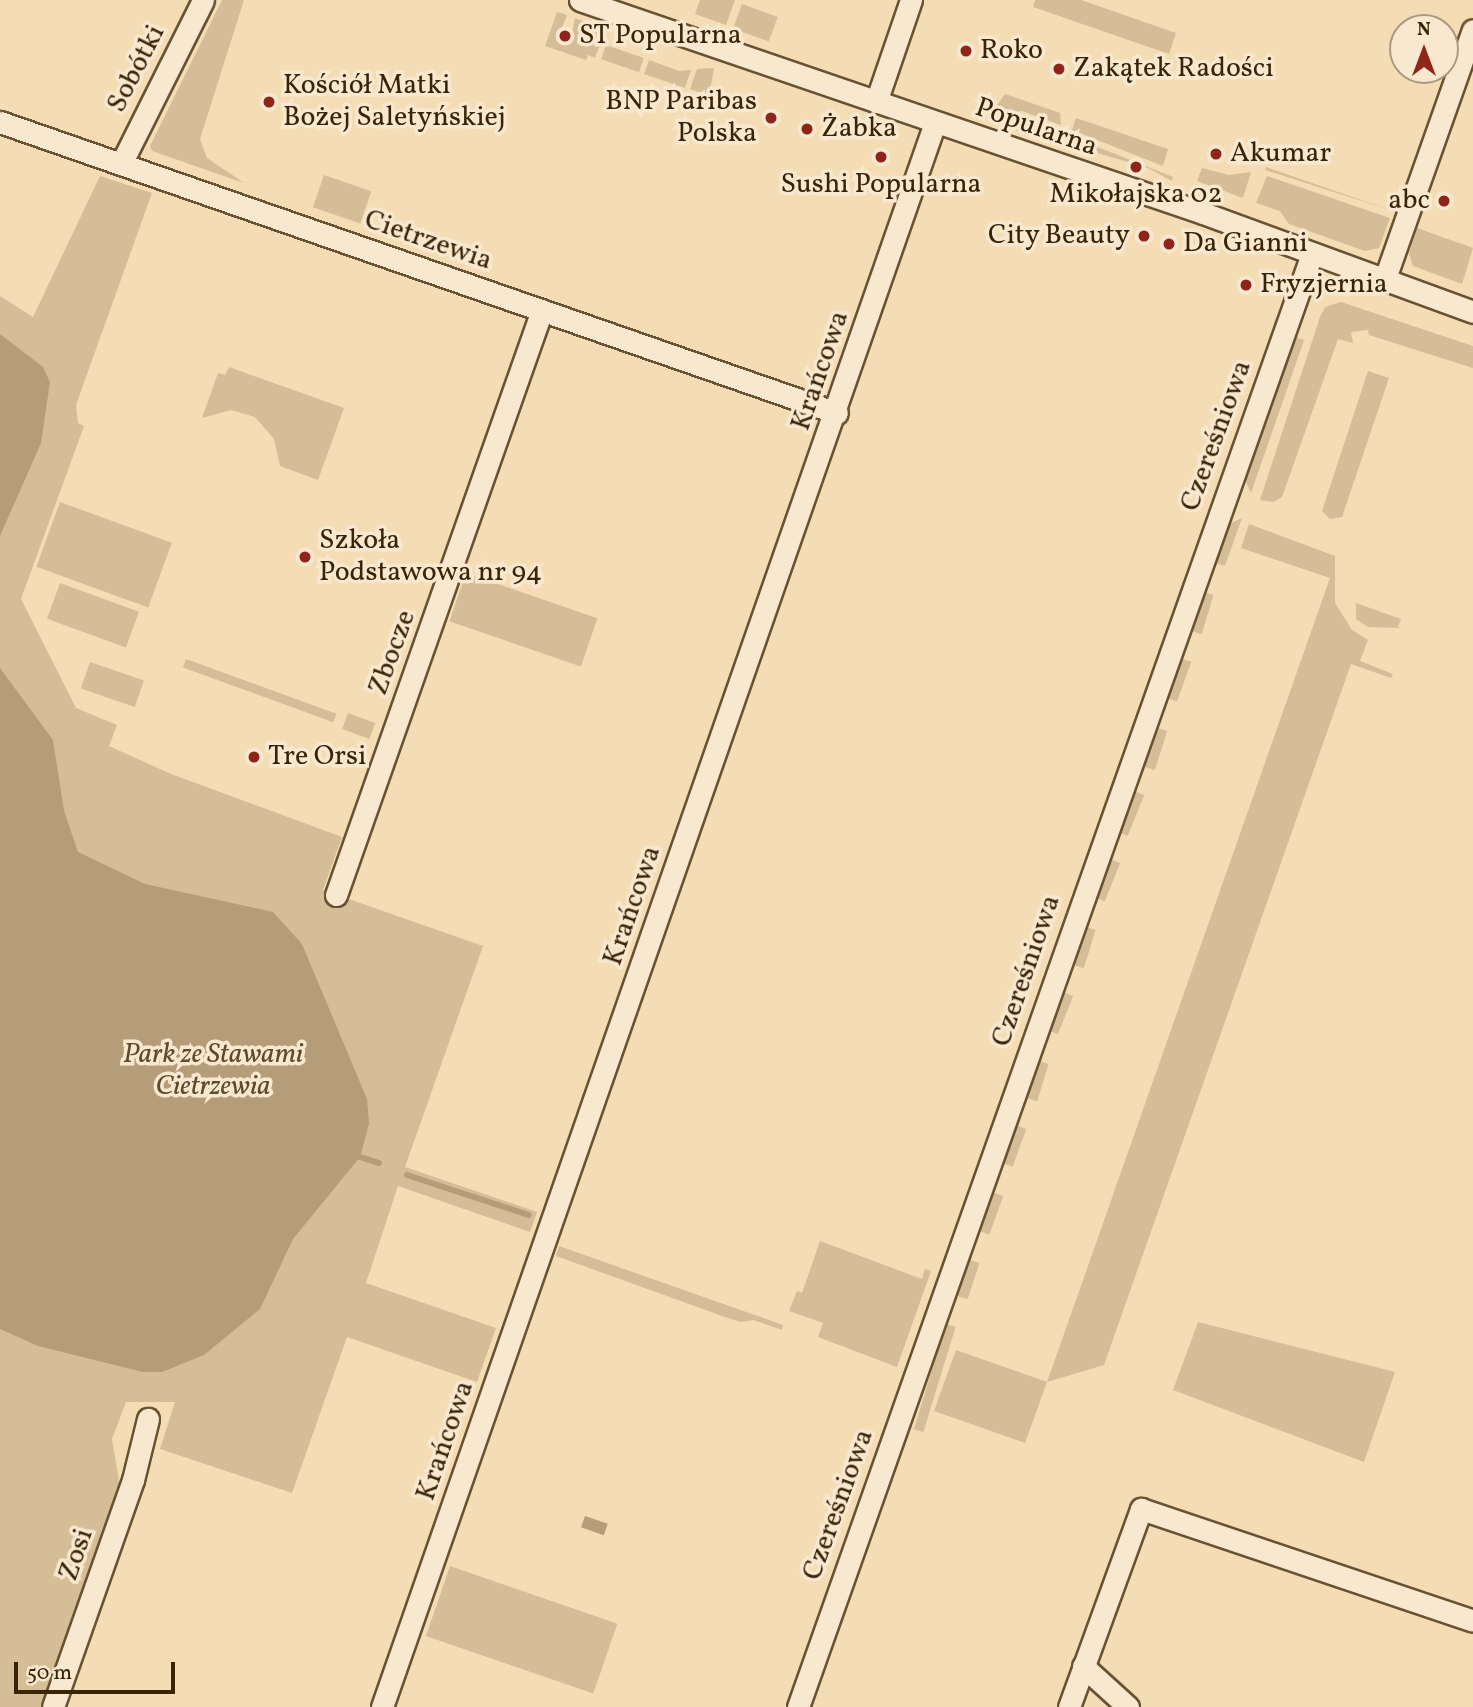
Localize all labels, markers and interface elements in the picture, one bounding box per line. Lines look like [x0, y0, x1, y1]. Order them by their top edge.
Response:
north arrow [1389, 14, 1459, 84]
text: N [1417, 17, 1431, 43]
place label: ST Popularna [579, 19, 742, 53]
street label: Sobótki [101, 20, 173, 118]
marker: ST Popularna [557, 28, 573, 44]
place label: Roko [980, 34, 1043, 68]
marker: Roko [958, 43, 974, 59]
place label: Zakątek Radości [1073, 52, 1274, 86]
marker: Zakątek Radości [1051, 61, 1067, 77]
place label: Kościół Matki Bożej Saletyńskiej [283, 69, 506, 135]
place label: BNP Paribas Polska [605, 85, 757, 151]
street label: Popularna [970, 91, 1102, 165]
marker: Kościół Matki Bożej Saletyńskiej [261, 94, 277, 110]
marker: BNP Paribas Polska [763, 110, 779, 126]
place label: Żabka [821, 112, 897, 146]
marker: Żabka [799, 121, 815, 137]
place label: Akumar [1230, 137, 1331, 171]
marker: Akumar [1208, 146, 1224, 162]
marker: Sushi Popularna [873, 149, 889, 165]
marker: Mikołajska 02 [1128, 159, 1144, 175]
place label: Sushi Popularna [780, 168, 982, 202]
place label: Mikołajska 02 [1050, 178, 1222, 212]
place label: abc [1388, 184, 1430, 218]
marker: abc [1436, 193, 1452, 209]
street label: Cietrzewia [360, 204, 496, 278]
place label: City Beauty [987, 219, 1130, 253]
place label: Da Gianni [1183, 227, 1308, 261]
marker: City Beauty [1136, 228, 1152, 244]
marker: Da Gianni [1161, 236, 1177, 252]
place label: Fryzjernia [1260, 268, 1388, 302]
marker: Fryzjernia [1238, 277, 1254, 293]
street label: Krańcowa [785, 307, 857, 435]
street label: Czereśniowa [1174, 356, 1260, 516]
place label: Szkoła Podstawowa nr 94 [319, 524, 542, 590]
marker: Szkoła Podstawowa nr 94 [297, 549, 313, 565]
street label: Zbocze [362, 606, 424, 700]
place label: Tre Orsi [268, 740, 366, 774]
marker: Tre Orsi [246, 749, 262, 765]
street label: Krańcowa [597, 842, 669, 970]
street label: Czereśniowa [985, 891, 1069, 1051]
park label: Park ze Stawami Cietrzewia [123, 1038, 303, 1104]
street label: Krańcowa [410, 1377, 482, 1505]
street label: Czereśniowa [796, 1425, 882, 1585]
street label: Zosi [52, 1524, 102, 1586]
scale bar [18, 1648, 178, 1692]
text: 50 m [27, 1659, 72, 1688]

